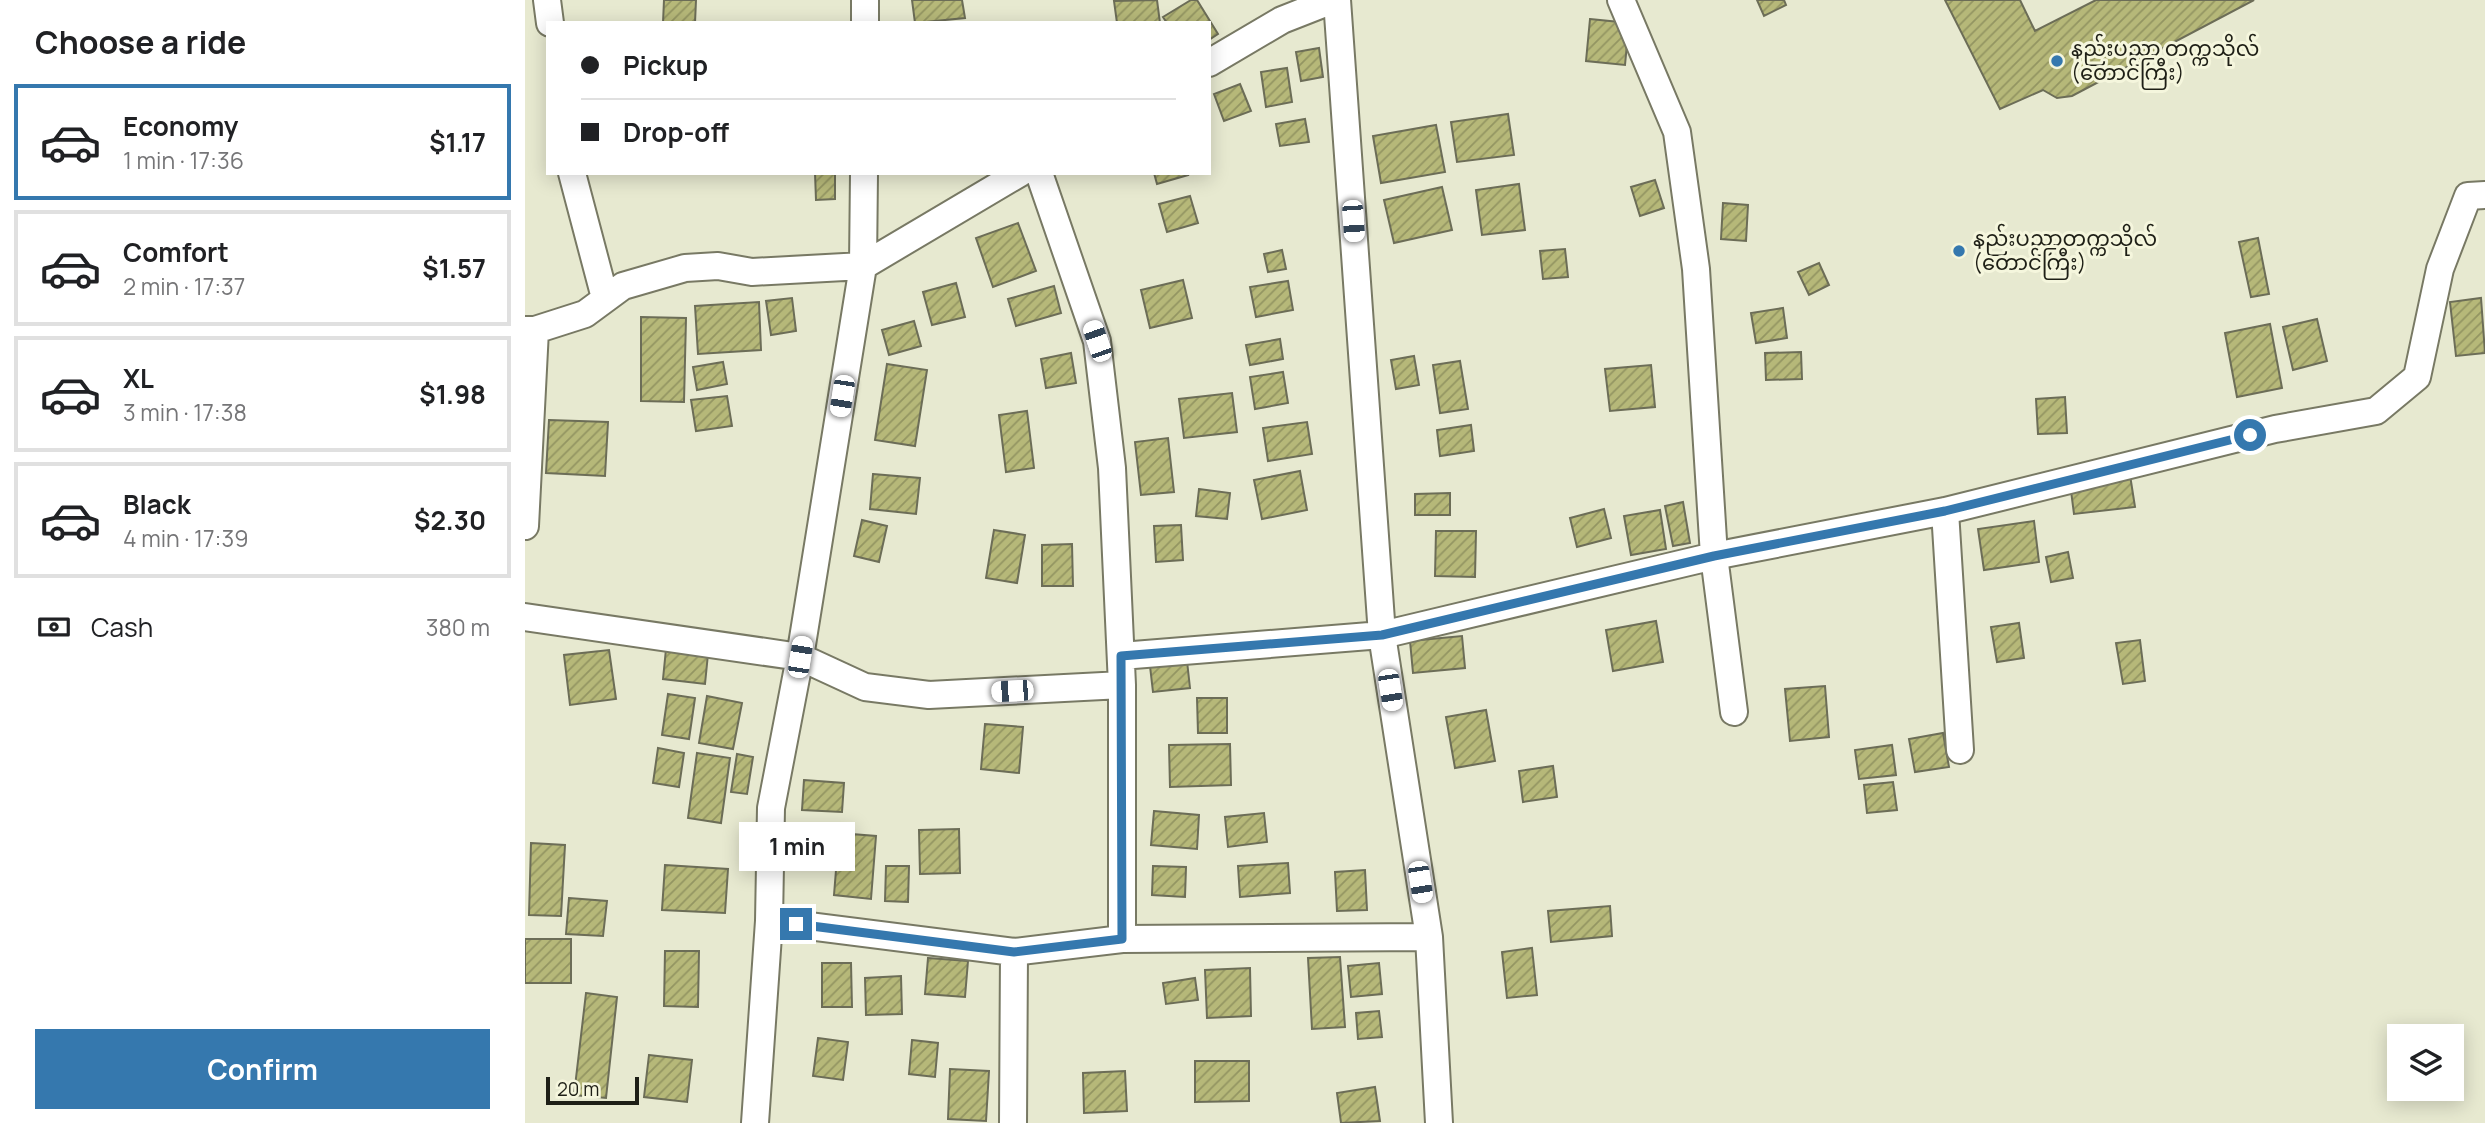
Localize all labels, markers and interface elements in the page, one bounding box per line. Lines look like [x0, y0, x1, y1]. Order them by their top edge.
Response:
text: Choose a ride [35, 20, 246, 64]
place label: နည်းပညာ တက္ကသိုလ် (တောင်ကြီး) [2071, 33, 2259, 90]
text: Pickup [623, 47, 708, 83]
marker: နည်းပညာ တက္ကသိုလ် (တောင်ကြီး) [2049, 53, 2065, 69]
text: Economy [123, 108, 238, 144]
icon: car [39, 111, 102, 174]
text: Drop-off [623, 114, 729, 150]
text: $1.17 [429, 124, 486, 160]
text: 1 min · 17:36 [123, 144, 244, 176]
car [1342, 199, 1365, 243]
place label: နည်းပညာတက္ကသိုလ် (တောင်ကြီး) [1973, 223, 2157, 280]
text: Comfort [123, 234, 229, 270]
icon: car [39, 237, 102, 300]
marker: နည်းပညာတက္ကသိုလ် (တောင်ကြီး) [1951, 243, 1967, 259]
text: $1.57 [422, 250, 486, 286]
text: 2 min · 17:37 [123, 270, 245, 302]
car [1081, 318, 1114, 364]
text: XL [123, 360, 154, 396]
icon: car [39, 363, 102, 426]
car [829, 374, 856, 418]
text: $1.98 [419, 376, 486, 412]
text: 3 min · 17:38 [123, 396, 247, 428]
route start [2234, 419, 2266, 451]
text: Black [123, 486, 191, 522]
icon: car [39, 489, 102, 552]
text: $2.30 [414, 502, 486, 538]
text: 4 min · 17:39 [123, 522, 249, 554]
icon: cash [35, 608, 73, 646]
text: Cash [91, 609, 153, 645]
text: 380 m [426, 611, 490, 643]
car [787, 635, 814, 679]
car [1377, 668, 1404, 712]
car [991, 679, 1034, 703]
callout: 1 min [738, 822, 854, 872]
text: 1 min [769, 830, 825, 862]
car [1407, 860, 1434, 904]
route end [780, 908, 812, 940]
map controls [2387, 1024, 2464, 1101]
button: layers [2387, 1024, 2464, 1101]
button: Confirm [35, 1029, 490, 1109]
scale bar [546, 1074, 639, 1106]
text: 20 m [557, 1076, 599, 1102]

